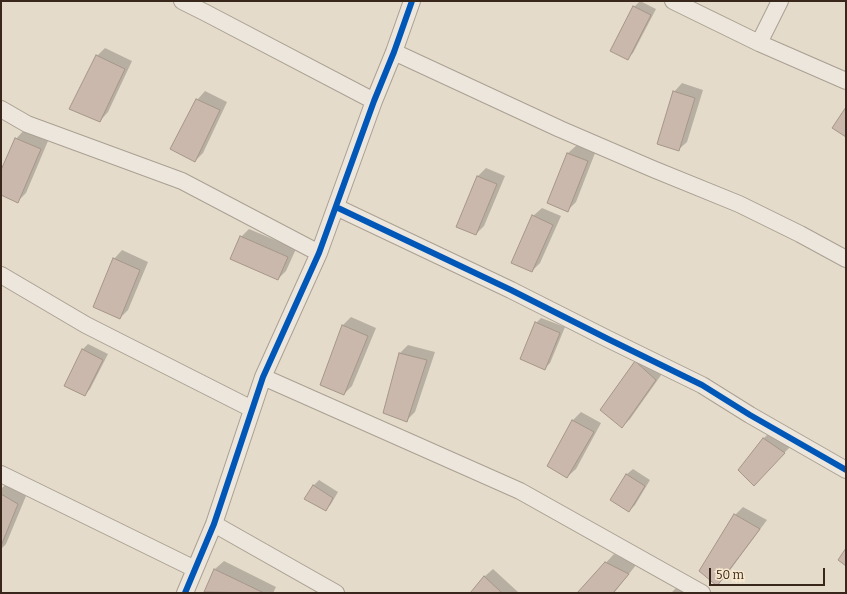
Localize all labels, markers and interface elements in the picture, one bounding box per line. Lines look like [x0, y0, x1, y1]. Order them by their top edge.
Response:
scale bar [711, 560, 827, 586]
text: 50 m [716, 568, 744, 582]

